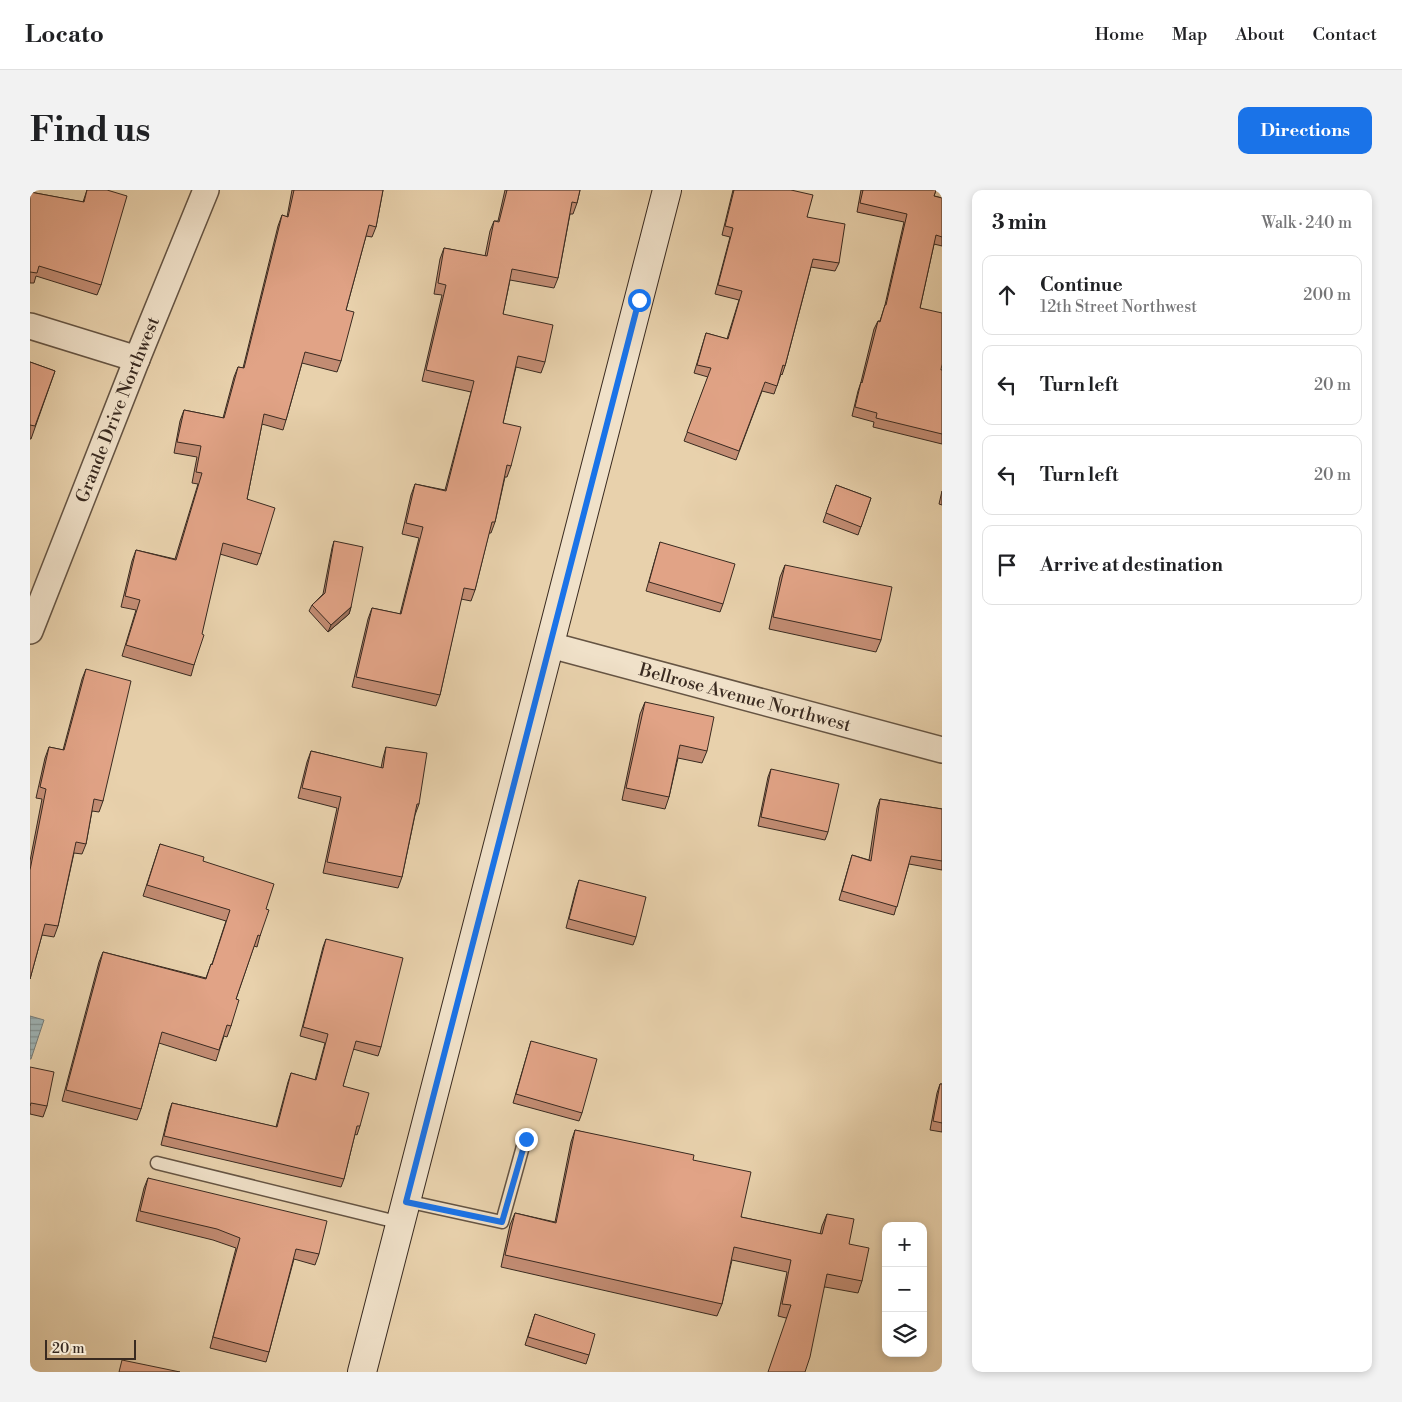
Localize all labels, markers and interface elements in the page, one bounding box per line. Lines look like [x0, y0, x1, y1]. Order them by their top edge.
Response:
text: Locato [25, 20, 104, 50]
text: Home [1095, 23, 1144, 46]
text: Map [1172, 23, 1208, 46]
text: About [1236, 23, 1285, 46]
text: Contact [1313, 23, 1377, 46]
button: Directions [1238, 107, 1372, 154]
text: Find us [30, 109, 150, 152]
text: 3 min [992, 210, 1047, 236]
text: Walk · 240 m [1261, 213, 1352, 233]
text: Continue [1040, 273, 1123, 297]
icon: ahead [993, 281, 1021, 309]
text: 200 m [1303, 285, 1351, 305]
route start [628, 289, 651, 312]
text: 12th Street Northwest [1040, 297, 1197, 317]
street label: Grande Drive Northwest [70, 313, 165, 506]
icon: left [993, 371, 1021, 399]
text: Turn left [1040, 373, 1119, 397]
text: 20 m [1314, 375, 1351, 395]
icon: left [993, 461, 1021, 489]
text: Turn left [1040, 463, 1119, 487]
text: 20 m [1314, 465, 1351, 485]
icon: arrive [993, 551, 1021, 579]
text: Arrive at destination [1040, 553, 1223, 577]
street label: Bellrose Avenue Northwest [636, 658, 854, 737]
route end [515, 1128, 538, 1151]
map controls [882, 1222, 927, 1357]
button: + [882, 1222, 927, 1267]
button: − [882, 1267, 927, 1312]
button: layers [882, 1312, 927, 1357]
scale bar [45, 1337, 136, 1360]
text: 20 m [52, 1340, 84, 1358]

